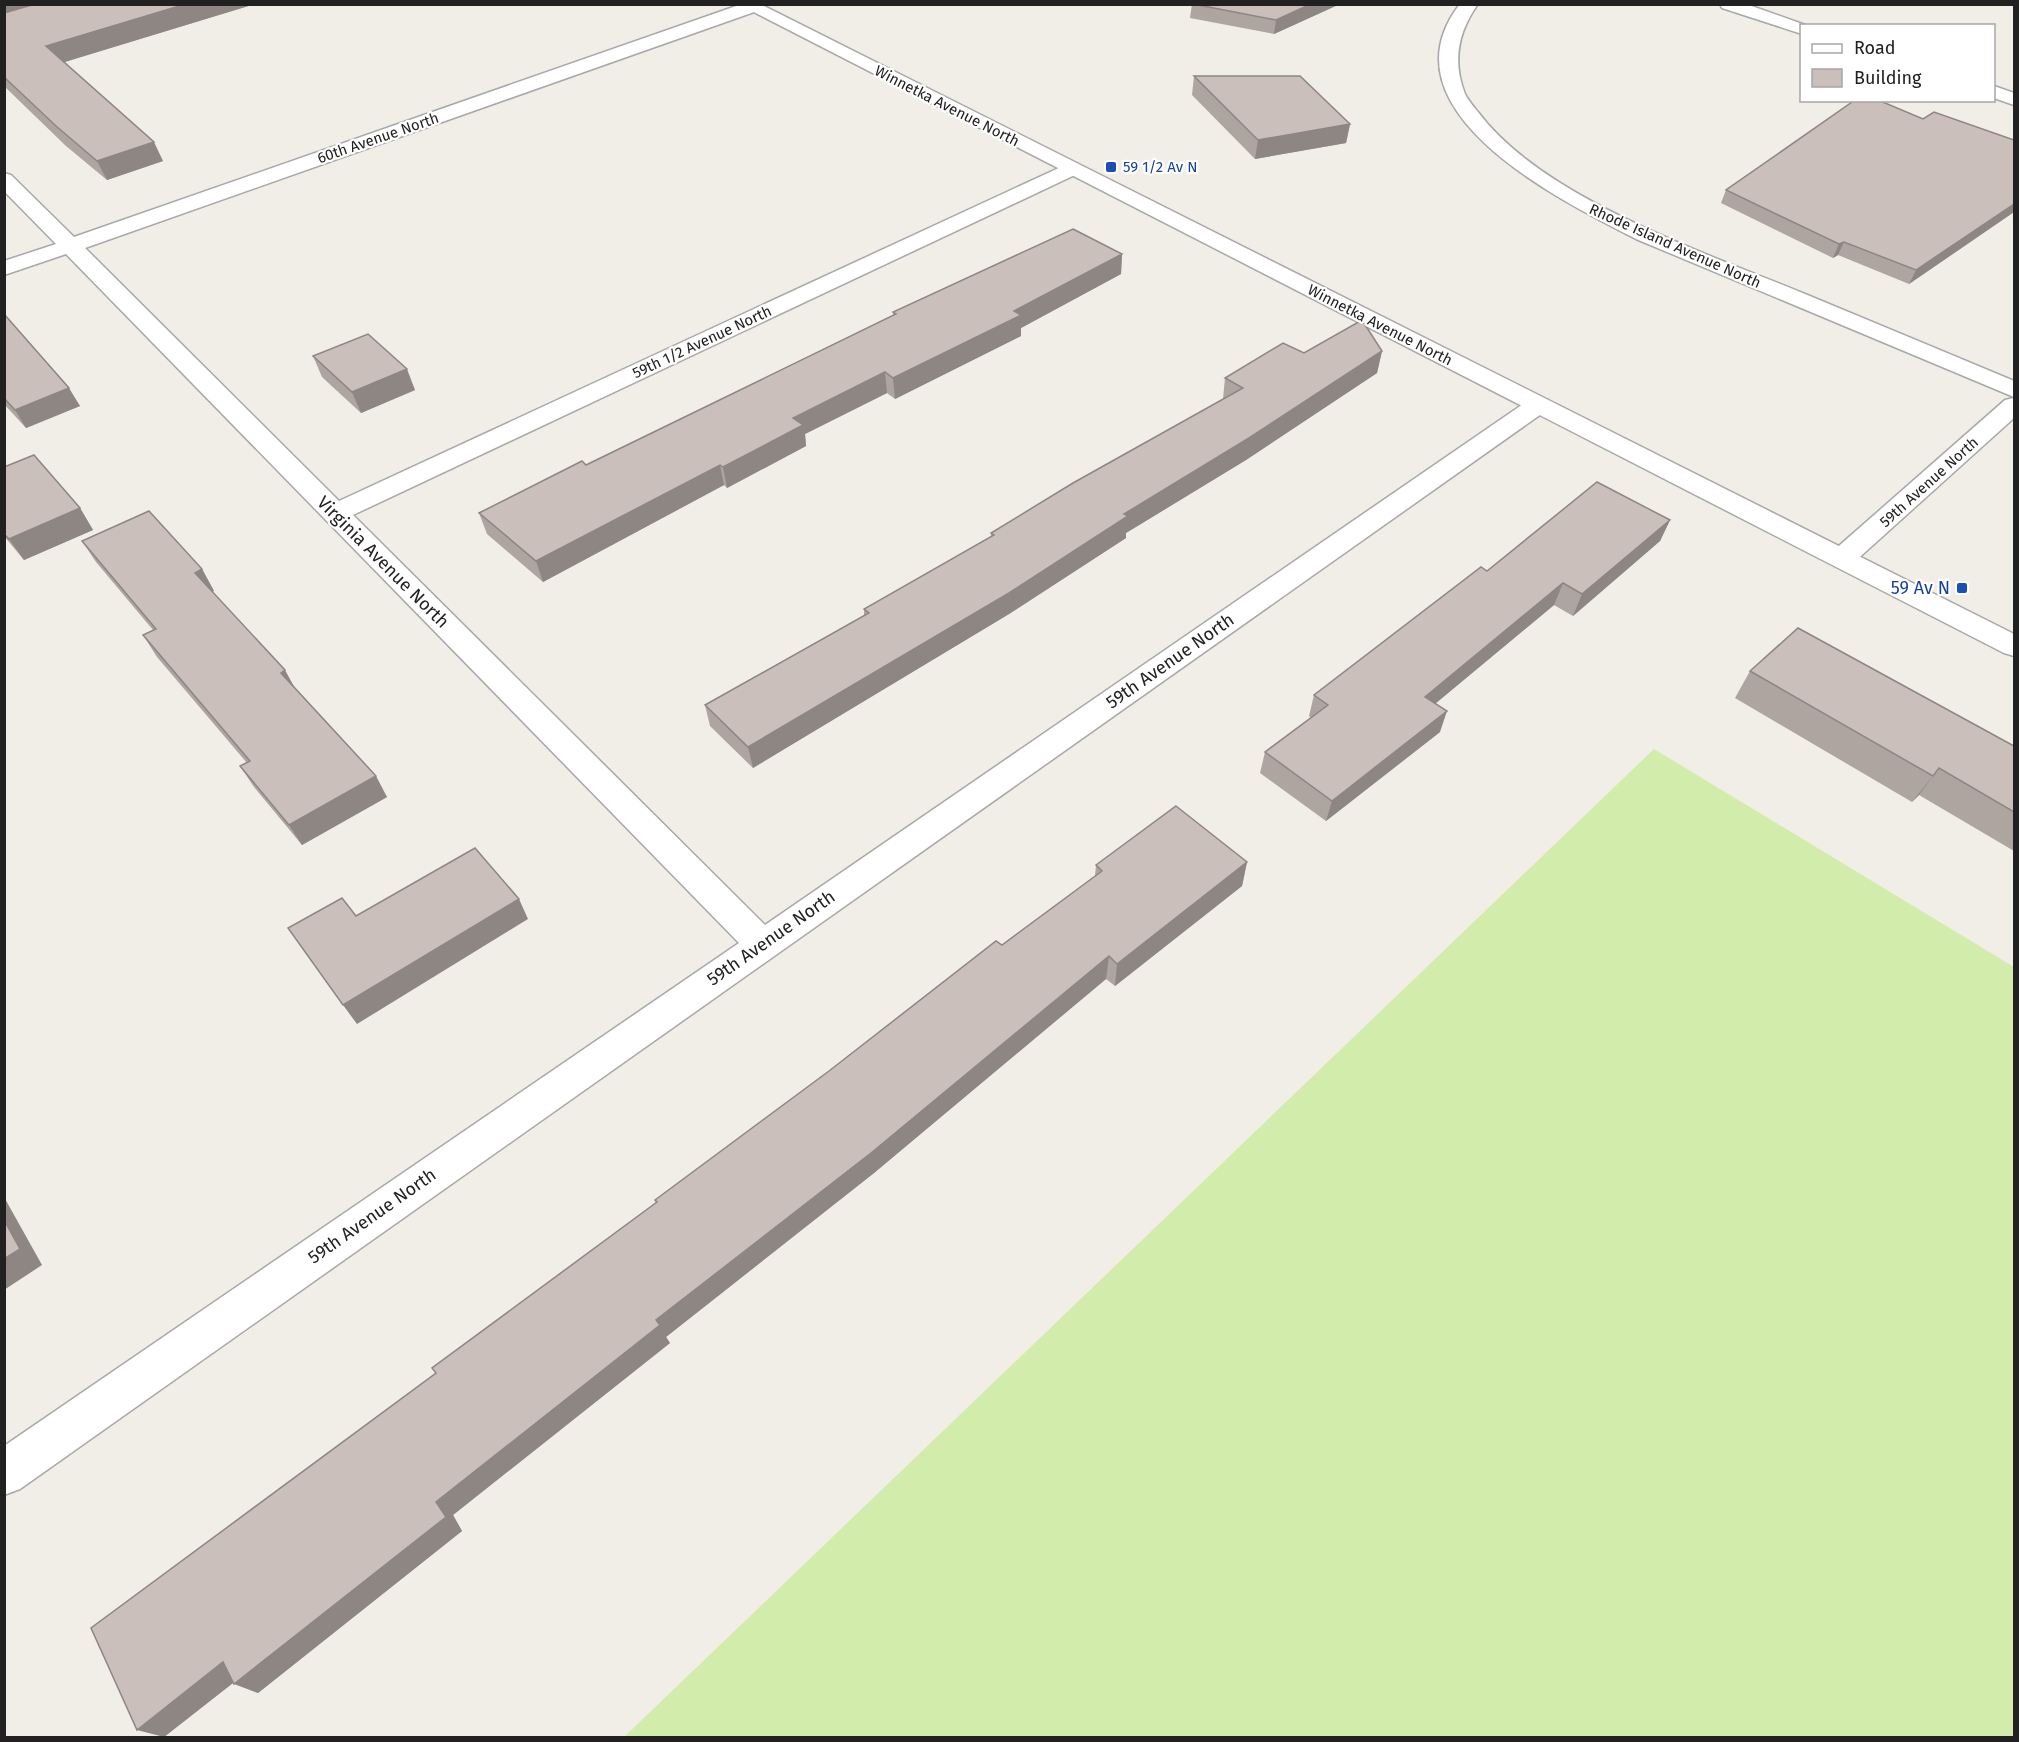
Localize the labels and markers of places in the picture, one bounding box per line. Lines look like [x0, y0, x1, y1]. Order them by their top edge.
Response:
place label: 59 1/2 Av N [1123, 158, 1197, 176]
marker: 59 1/2 Av N [1104, 160, 1118, 174]
place label: 59 Av N [1891, 577, 1950, 599]
marker: 59 Av N [1955, 581, 1969, 595]

